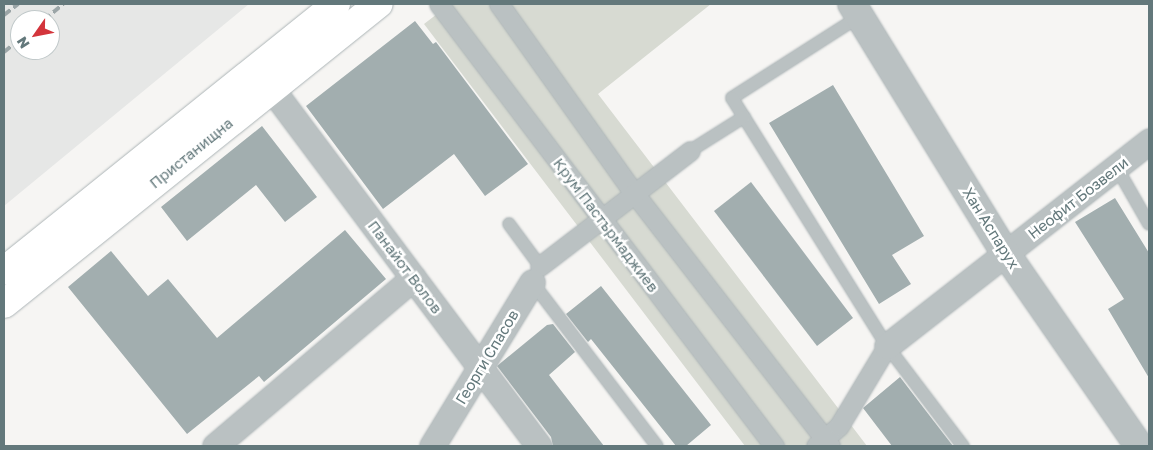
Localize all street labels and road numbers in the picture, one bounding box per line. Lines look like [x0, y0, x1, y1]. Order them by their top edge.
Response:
street label: Пристанищна [146, 114, 236, 192]
street label: Неофит Бозвели [1024, 153, 1132, 243]
street label: Крум Пастърмаджиев [550, 154, 662, 296]
street label: Хан Аспарух [959, 184, 1023, 272]
street label: Панайот Волов [364, 217, 446, 317]
street label: Георги Спасов [452, 307, 522, 407]

